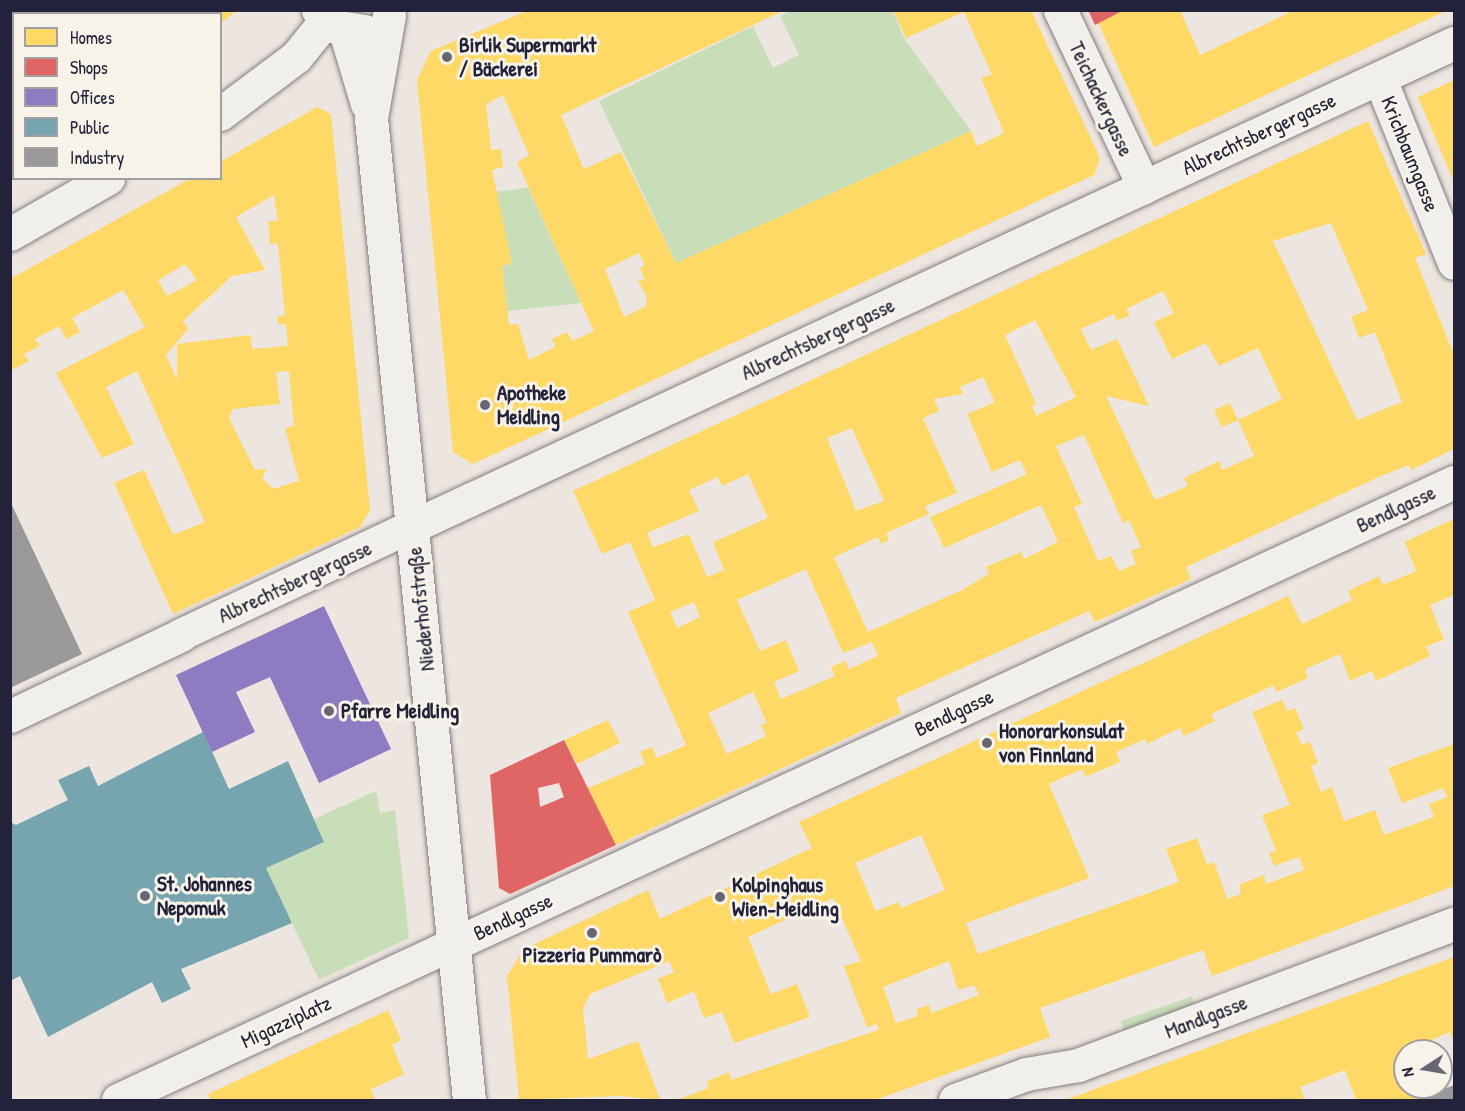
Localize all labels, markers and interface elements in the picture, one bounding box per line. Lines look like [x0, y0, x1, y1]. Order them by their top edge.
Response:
legend [12, 12, 222, 180]
text: Homes [70, 25, 112, 50]
place label: Birlik Supermarkt / Bäckerei [459, 32, 596, 82]
street label: Teichackergasse [1063, 38, 1139, 160]
marker: Birlik Supermarkt / Bäckerei [440, 50, 454, 64]
text: Shops [70, 55, 108, 80]
text: Offices [70, 85, 115, 110]
street label: Albrechtsbergergasse [1178, 87, 1340, 181]
street label: Krichbaumgasse [1375, 93, 1445, 215]
text: Public [70, 115, 109, 140]
text: Industry [70, 145, 124, 170]
street label: Albrechtsbergergasse [737, 292, 899, 386]
place label: Apotheke Meidling [497, 380, 566, 430]
marker: Apotheke Meidling [478, 398, 492, 412]
street label: Bendlgasse [1352, 480, 1440, 538]
street label: Albrechtsbergergasse [214, 535, 376, 629]
street label: Niederhofstraße [402, 546, 440, 672]
street label: Bendlgasse [910, 684, 998, 742]
place label: Pfarre Meidling [341, 698, 459, 724]
marker: Pfarre Meidling [322, 704, 336, 718]
place label: Honorarkonsulat von Finnland [999, 718, 1124, 768]
marker: Honorarkonsulat von Finnland [980, 736, 994, 750]
place label: St. Johannes Nepomuk [157, 871, 252, 921]
place label: Kolpinghaus Wien-Meidling [732, 872, 839, 922]
street label: Bendlgasse [469, 888, 557, 946]
marker: St. Johannes Nepomuk [138, 889, 152, 903]
marker: Kolpinghaus Wien-Meidling [713, 890, 727, 904]
marker: Pizzeria Pummarò [585, 926, 599, 940]
place label: Pizzeria Pummarò [523, 942, 661, 968]
street label: Migazziplatz [237, 990, 335, 1054]
street label: Mandlgasse [1161, 990, 1251, 1044]
north arrow [1393, 1039, 1453, 1099]
text: N [1396, 1066, 1419, 1079]

